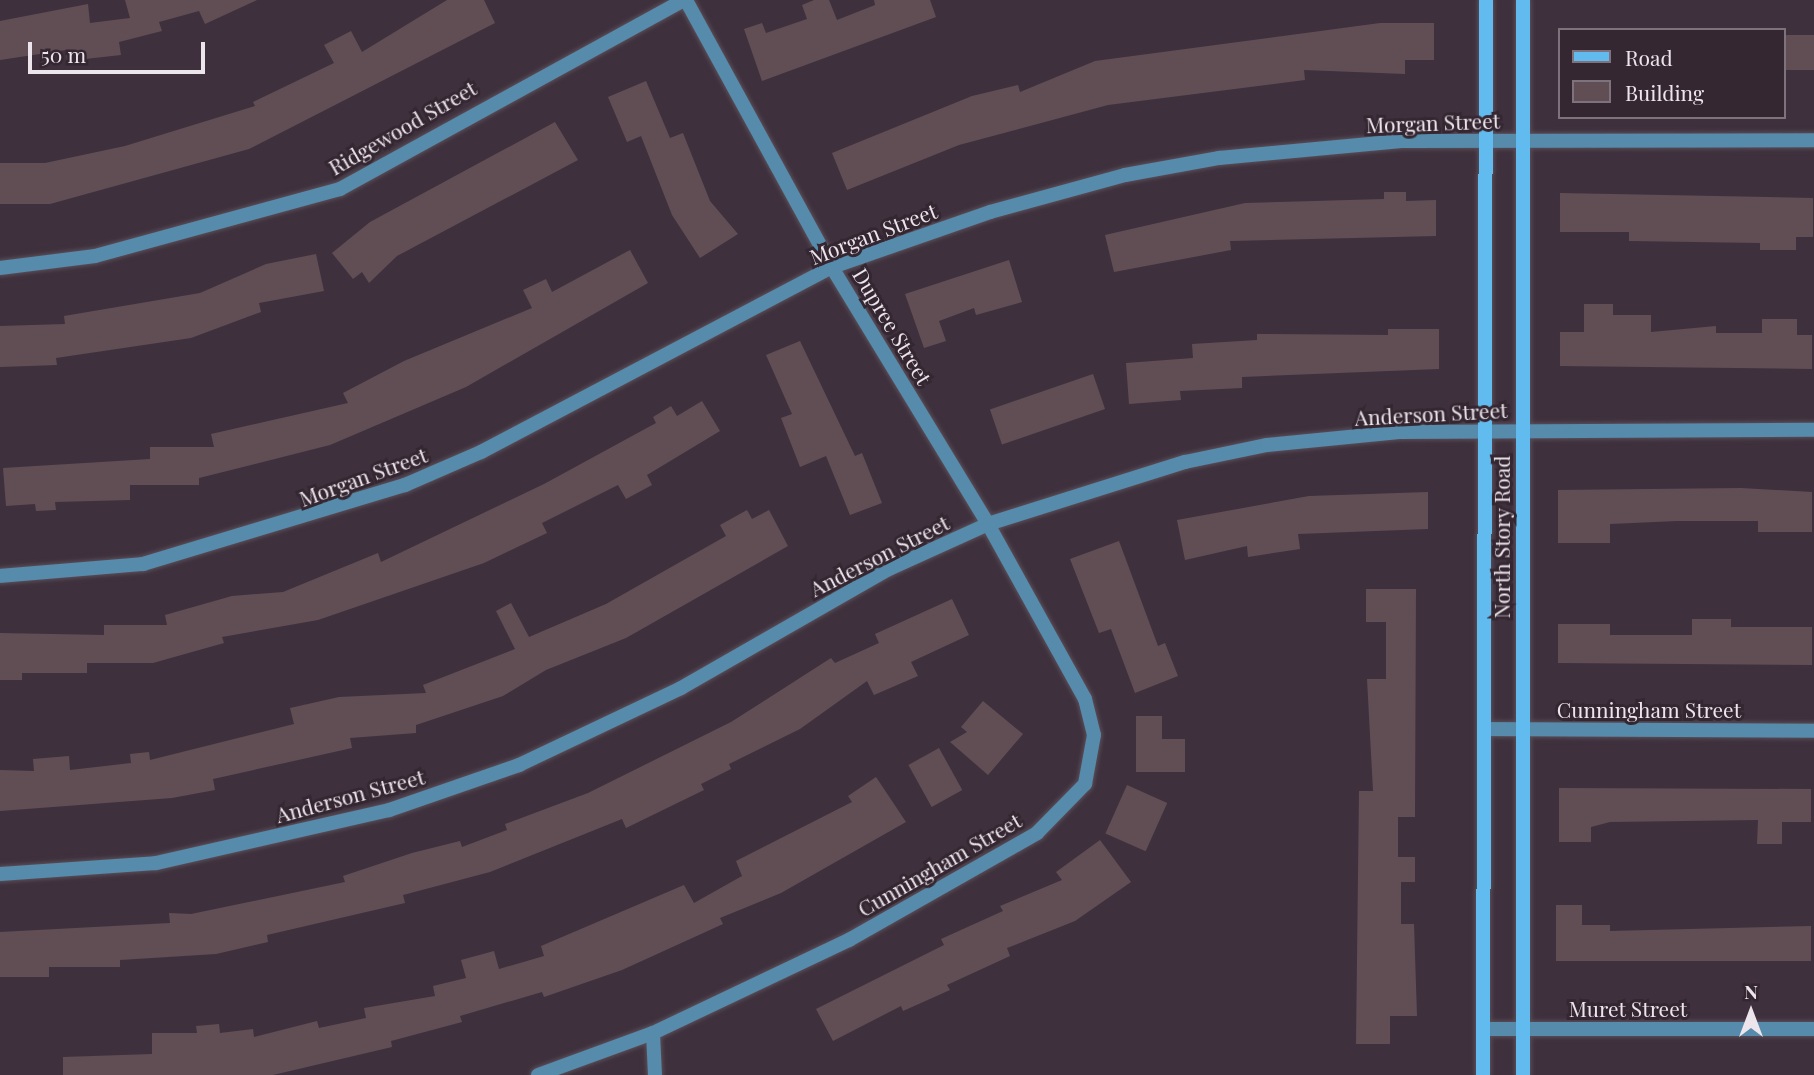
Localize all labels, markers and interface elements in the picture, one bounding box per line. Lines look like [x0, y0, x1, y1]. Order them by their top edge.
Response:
scale bar [32, 28, 208, 72]
legend [1559, 28, 1786, 119]
text: 50 m [41, 40, 86, 68]
text: Road [1625, 43, 1673, 71]
street label: Ridgewood Street [324, 75, 480, 179]
text: Building [1625, 78, 1704, 106]
street label: Morgan Street [1365, 107, 1501, 137]
street label: Morgan Street [806, 197, 940, 269]
street label: Dupree Street [848, 263, 938, 389]
street label: Anderson Street [1354, 396, 1508, 430]
street label: Morgan Street [296, 441, 430, 511]
street label: North Story Road [1488, 455, 1514, 619]
street label: Anderson Street [805, 509, 953, 601]
street label: Cunningham Street [1557, 696, 1741, 722]
street label: Anderson Street [273, 763, 427, 827]
street label: Cunningham Street [853, 807, 1025, 921]
north arrow [1716, 977, 1786, 1047]
text: N [1744, 978, 1758, 1004]
street label: Muret Street [1569, 995, 1687, 1021]

